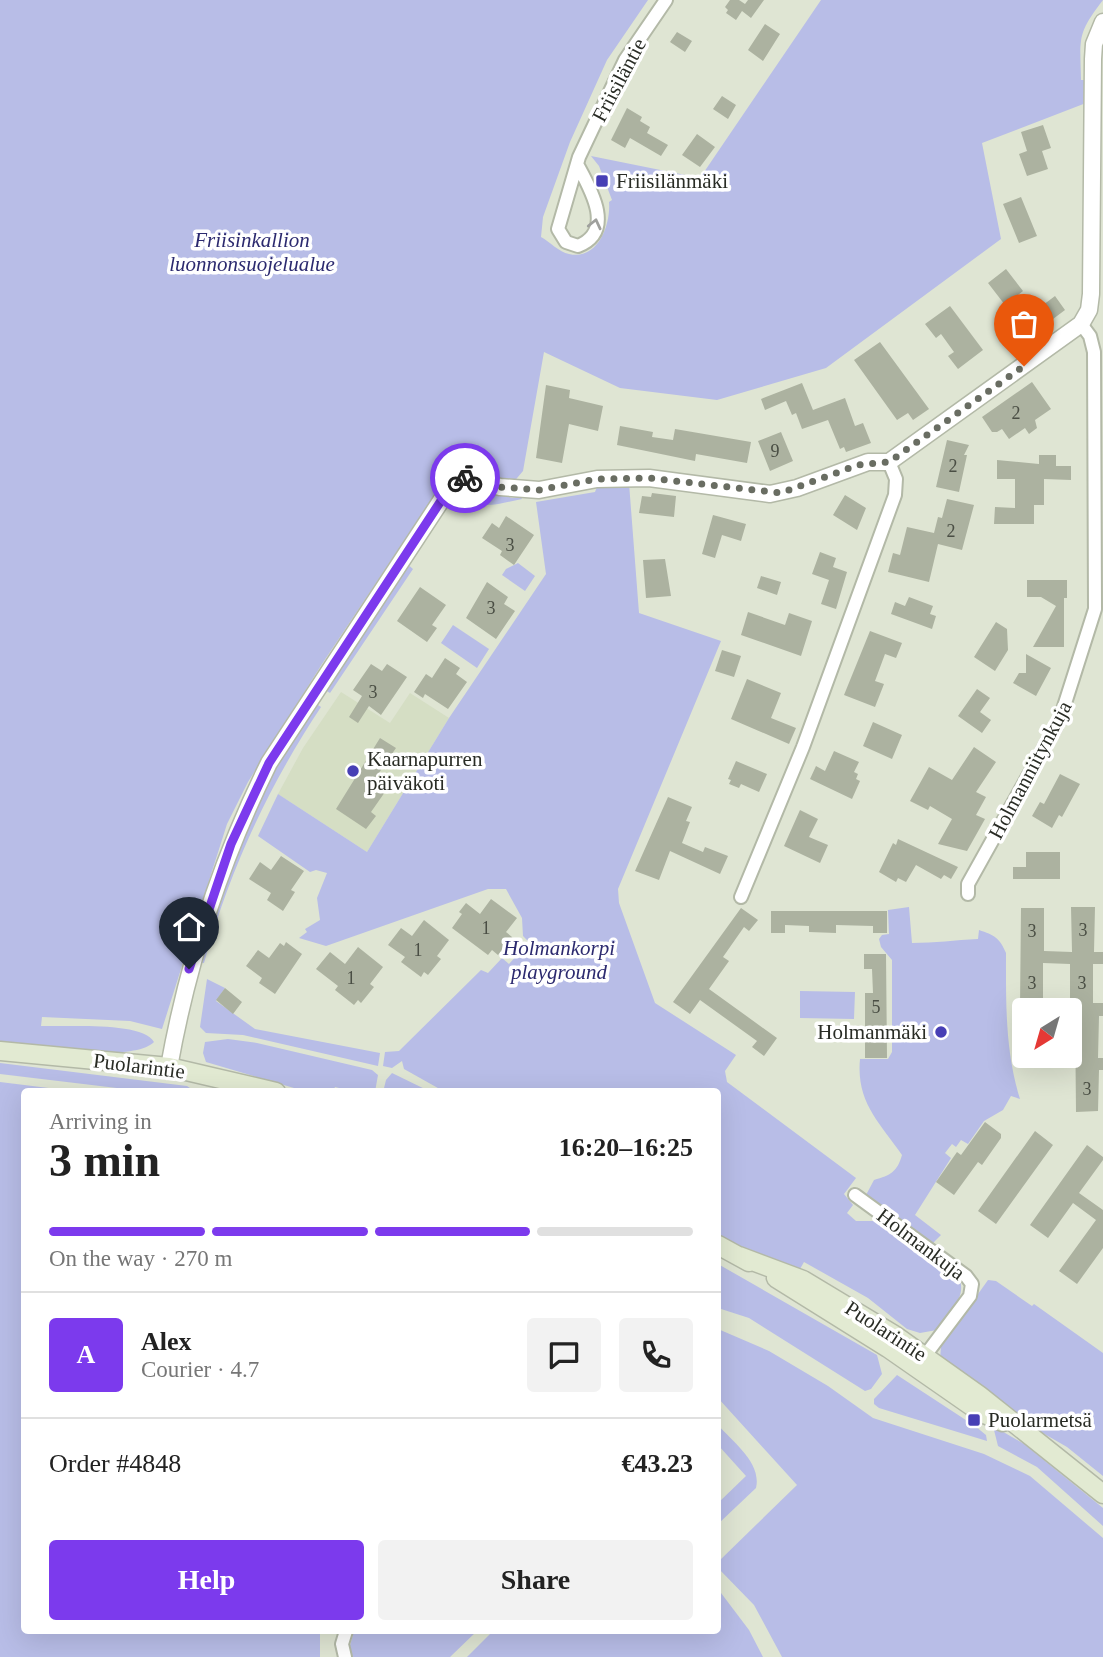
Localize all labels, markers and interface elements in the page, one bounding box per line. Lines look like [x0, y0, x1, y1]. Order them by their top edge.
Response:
street label: Friisiläntie [587, 34, 651, 126]
place label: Friisilänmäki [616, 169, 728, 193]
marker: Friisilänmäki [594, 173, 610, 189]
one-way arrow [587, 218, 602, 230]
park label: Friisinkallion luonnonsuojelualue [169, 228, 335, 276]
pin [994, 294, 1054, 366]
icon: bag [1005, 305, 1043, 343]
house number: 2 [1012, 403, 1021, 423]
house number: 9 [771, 441, 780, 461]
courier [430, 443, 500, 513]
house number: 2 [949, 456, 958, 476]
icon: bike [446, 459, 484, 497]
house number: 2 [947, 521, 956, 541]
house number: 3 [506, 535, 515, 555]
house number: 3 [487, 598, 496, 618]
house number: 3 [369, 682, 378, 702]
street label: Holmanniitynkuja [984, 696, 1077, 843]
place label: Kaarnapurren päiväkoti [367, 747, 483, 795]
marker: Kaarnapurren päiväkoti [345, 763, 361, 779]
pin [159, 897, 219, 969]
icon: home [170, 908, 208, 946]
house number: 1 [482, 918, 491, 938]
house number: 3 [1079, 920, 1088, 940]
house number: 3 [1028, 921, 1037, 941]
park label: Holmankorpi playground [502, 936, 615, 984]
house number: 1 [414, 940, 423, 960]
house number: 1 [347, 968, 356, 988]
house number: 3 [1028, 973, 1037, 993]
house number: 3 [1078, 973, 1087, 993]
house number: 5 [872, 997, 881, 1017]
north arrow [1012, 998, 1082, 1068]
map controls [1012, 998, 1082, 1068]
place label: Holmanmäki [817, 1020, 927, 1044]
marker: Holmanmäki [933, 1024, 949, 1040]
street label: Puolarintie [92, 1048, 186, 1084]
house number: 3 [1083, 1079, 1092, 1099]
text: Arriving in [49, 1109, 152, 1134]
text: 16:20–16:25 [559, 1133, 693, 1162]
text: 3 min [49, 1135, 160, 1186]
street label: Holmankuja [872, 1203, 970, 1285]
text: On the way · 270 m [49, 1246, 232, 1271]
street label: Puolarintie [841, 1296, 931, 1366]
button: chat [527, 1318, 601, 1392]
button: phone [619, 1318, 693, 1392]
text: Alex [141, 1327, 192, 1356]
text: A [77, 1340, 95, 1369]
text: Courier · 4.7 [141, 1357, 259, 1382]
place label: Puolarmetsä [988, 1408, 1092, 1432]
marker: Puolarmetsä [966, 1412, 982, 1428]
text: Order #4848 [49, 1449, 181, 1478]
text: €43.23 [622, 1449, 693, 1478]
button: Help [49, 1540, 364, 1620]
button: Share [378, 1540, 693, 1620]

